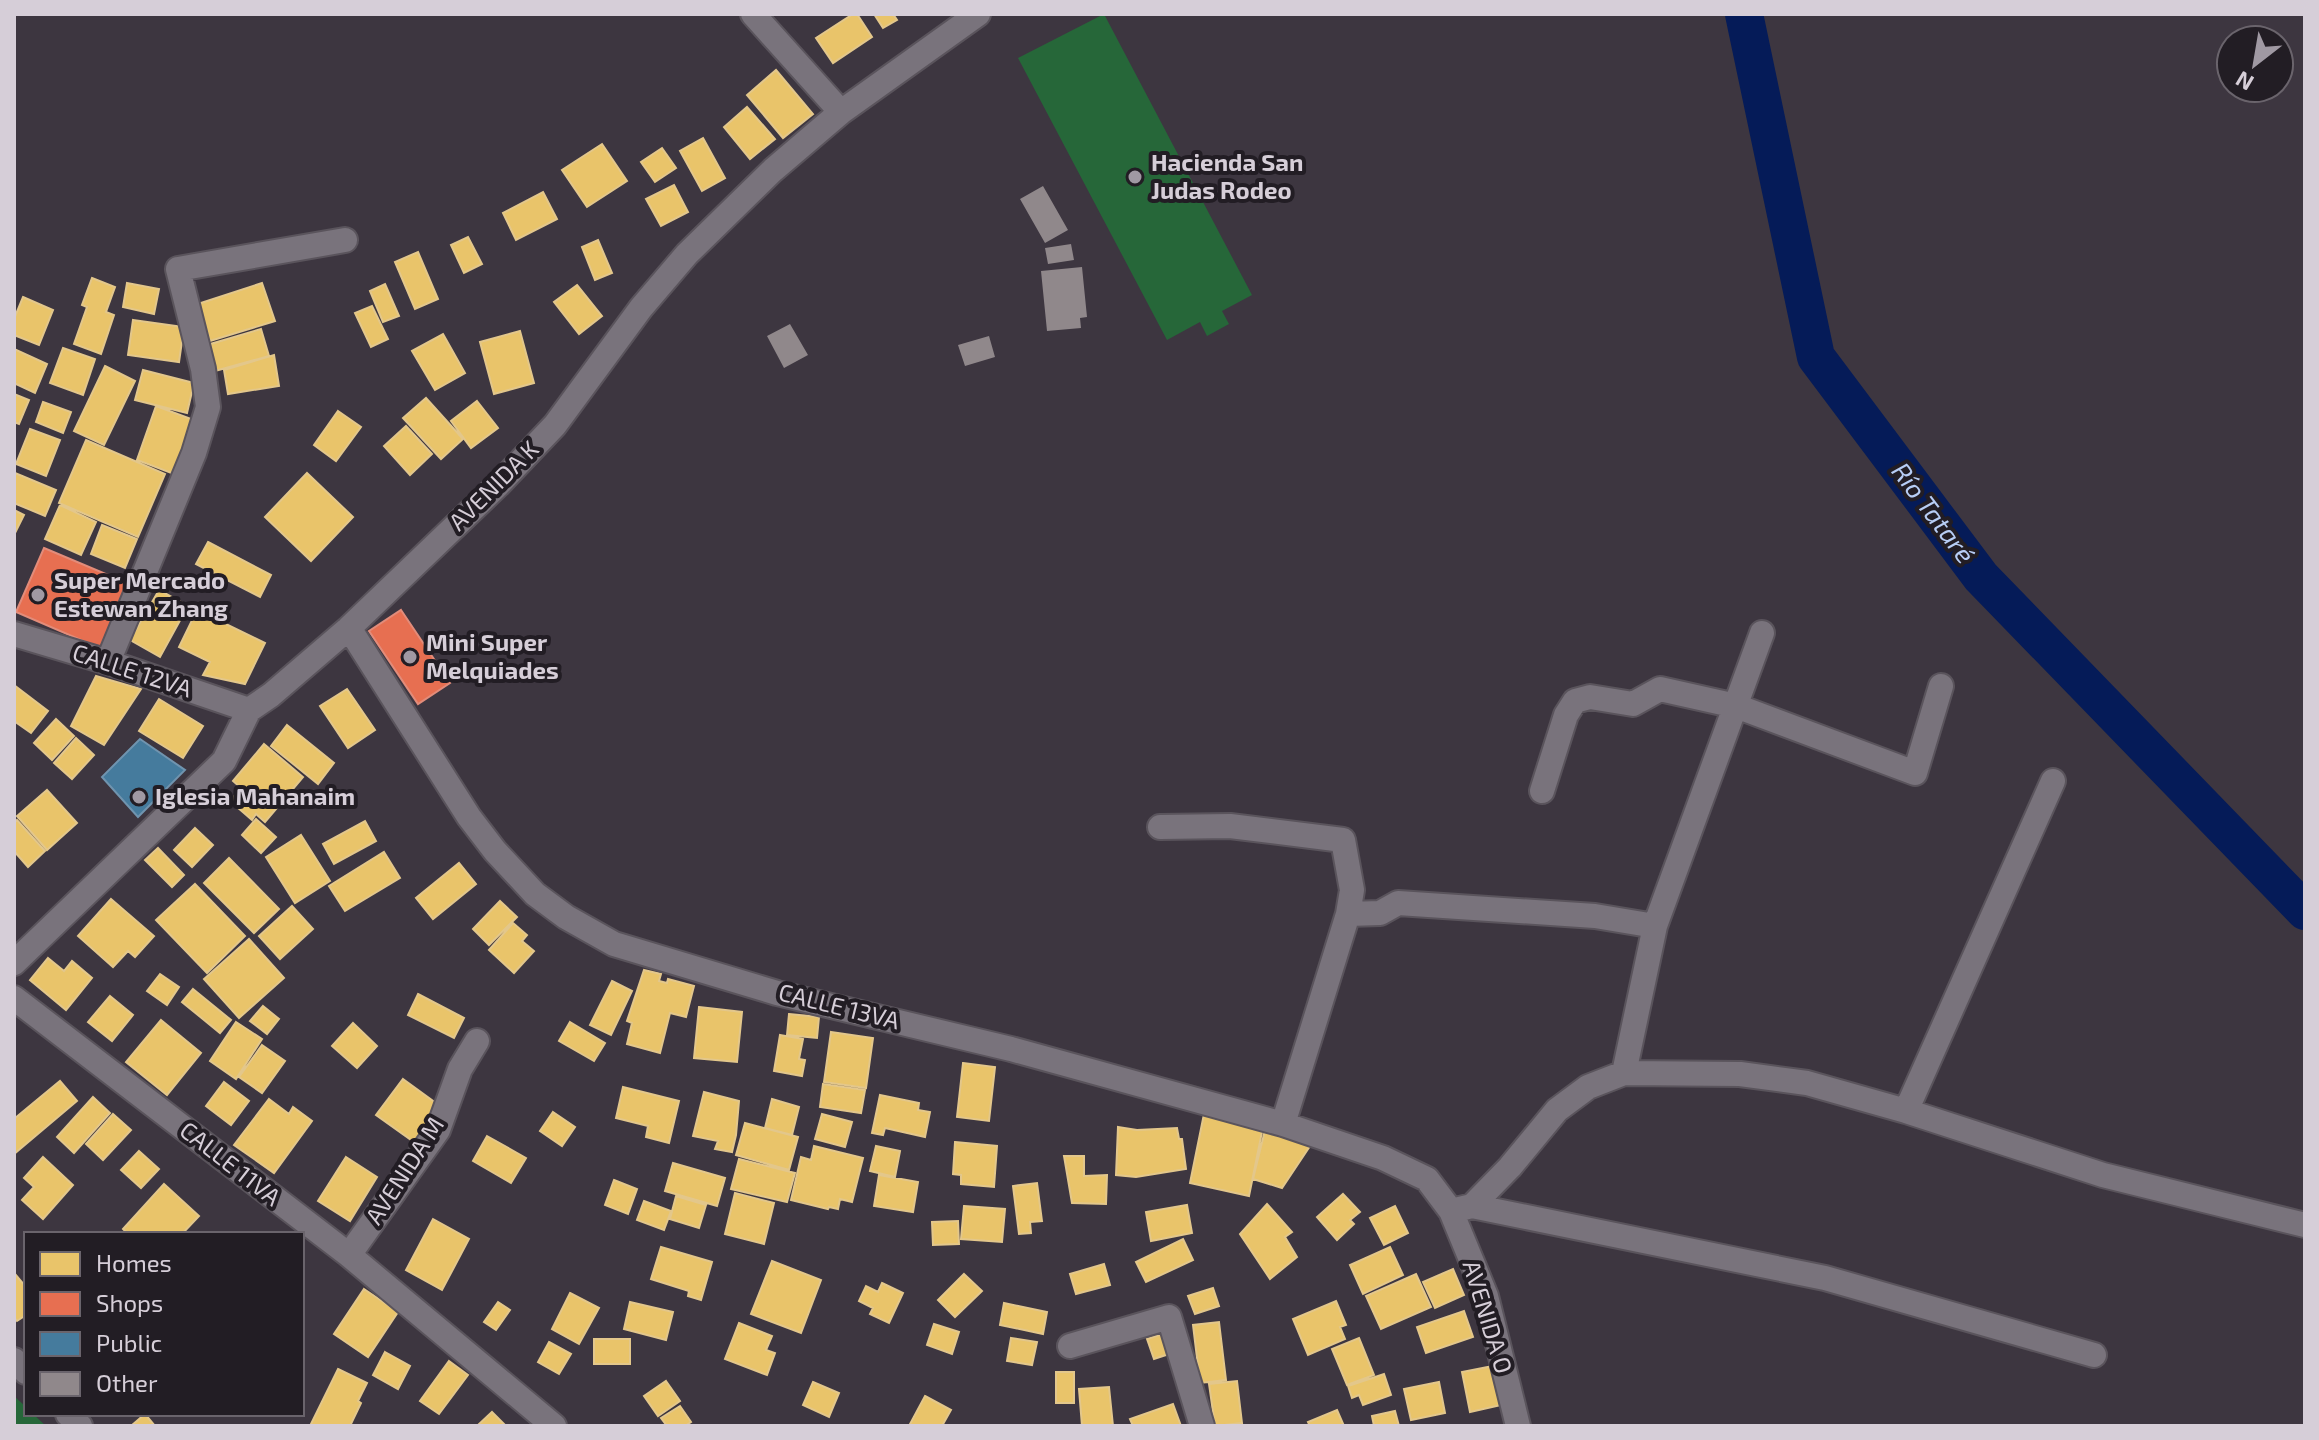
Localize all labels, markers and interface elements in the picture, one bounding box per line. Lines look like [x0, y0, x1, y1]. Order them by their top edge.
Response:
north arrow [2215, 24, 2295, 104]
text: N [2231, 67, 2258, 97]
place label: Hacienda San Judas Rodeo [1151, 147, 1303, 204]
marker: Hacienda San Judas Rodeo [1126, 168, 1144, 186]
street label: AVENIDA K [442, 434, 544, 536]
water label: Río Tataré [1886, 456, 1982, 569]
place label: Super Mercado Estewan Zhang [54, 565, 228, 622]
marker: Super Mercado Estewan Zhang [29, 586, 47, 604]
place label: Mini Super Melquiades [426, 627, 559, 684]
street label: CALLE 12VA [69, 637, 196, 703]
marker: Mini Super Melquiades [401, 648, 419, 666]
place label: Iglesia Mahanaim [155, 781, 355, 810]
marker: Iglesia Mahanaim [130, 788, 148, 806]
street label: CALLE 13VA [776, 977, 903, 1035]
street label: AVENIDA M [358, 1111, 449, 1229]
street label: CALLE 11VA [175, 1114, 287, 1211]
legend [24, 1232, 304, 1416]
text: Homes [96, 1248, 172, 1277]
street label: AVENIDA O [1457, 1256, 1519, 1377]
text: Shops [96, 1288, 163, 1317]
text: Public [96, 1328, 162, 1357]
text: Other [96, 1368, 158, 1397]

